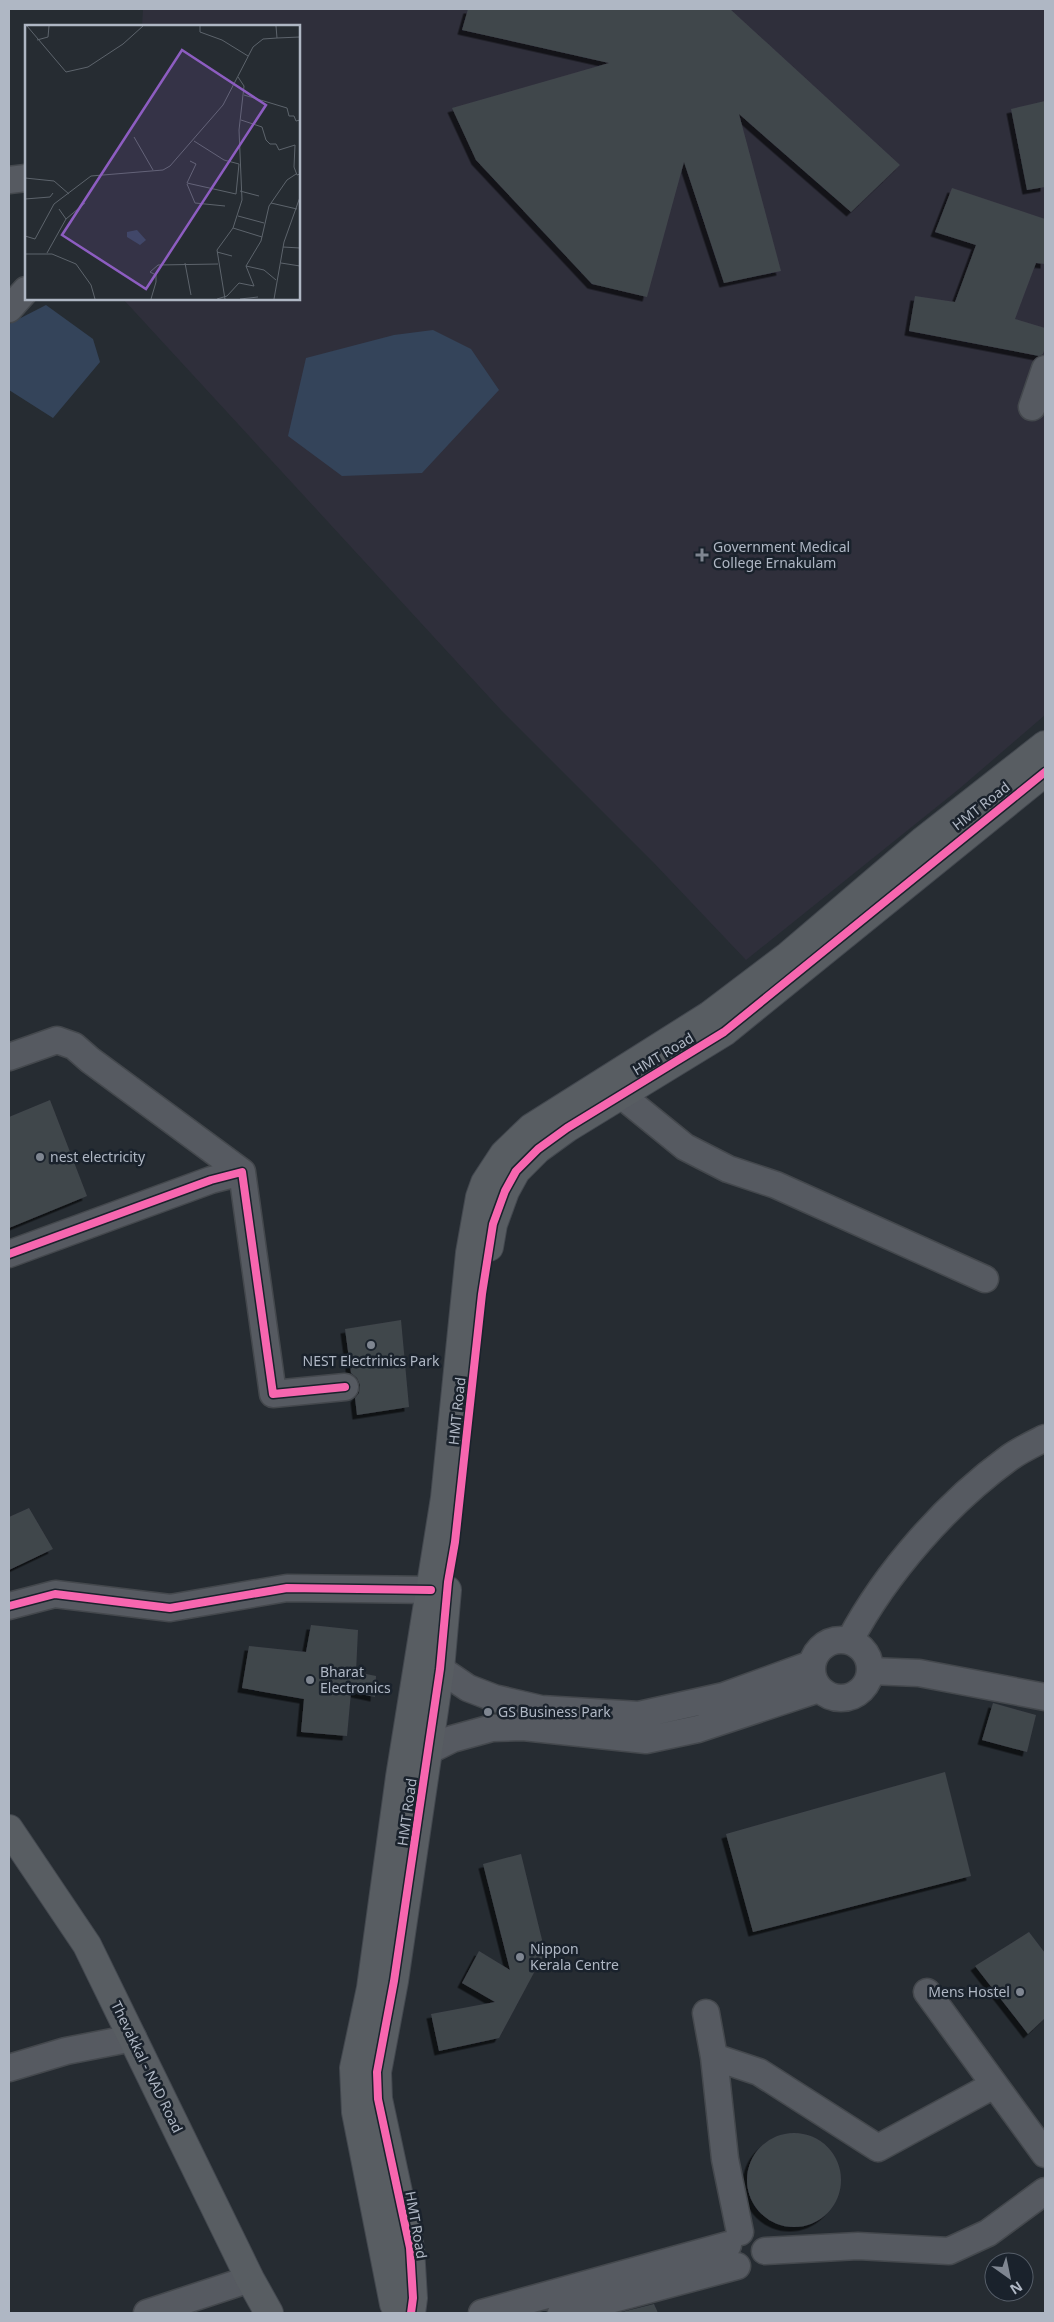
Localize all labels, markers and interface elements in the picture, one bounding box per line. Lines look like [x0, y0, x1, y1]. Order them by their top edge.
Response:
inset map [25, 25, 300, 300]
place label: Government Medical College Ernakulam [713, 537, 850, 572]
marker: Government Medical College Ernakulam [695, 548, 709, 562]
street label: HMT Road [948, 777, 1013, 834]
street label: HMT Road [629, 1028, 697, 1079]
place label: nest electricity [50, 1147, 146, 1166]
marker: nest electricity [34, 1151, 46, 1163]
marker: NEST Electrinics Park [365, 1339, 377, 1351]
place label: NEST Electrinics Park [303, 1351, 440, 1370]
street label: HMT Road [443, 1376, 470, 1446]
place label: Bharat Electronics [320, 1662, 391, 1697]
marker: Bharat Electronics [304, 1674, 316, 1686]
place label: GS Business Park [498, 1702, 611, 1721]
marker: GS Business Park [482, 1706, 494, 1718]
street label: HMT Road [392, 1777, 421, 1847]
place label: Nippon Kerala Centre [530, 1939, 619, 1974]
marker: Nippon Kerala Centre [514, 1951, 526, 1963]
place label: Mens Hostel [928, 1982, 1010, 2001]
marker: Mens Hostel [1014, 1986, 1026, 1998]
street label: Thevakkal - NAD Road [107, 1998, 188, 2136]
street label: HMT Road [401, 2190, 432, 2260]
north arrow [984, 2252, 1034, 2302]
text: N [1006, 2277, 1026, 2299]

